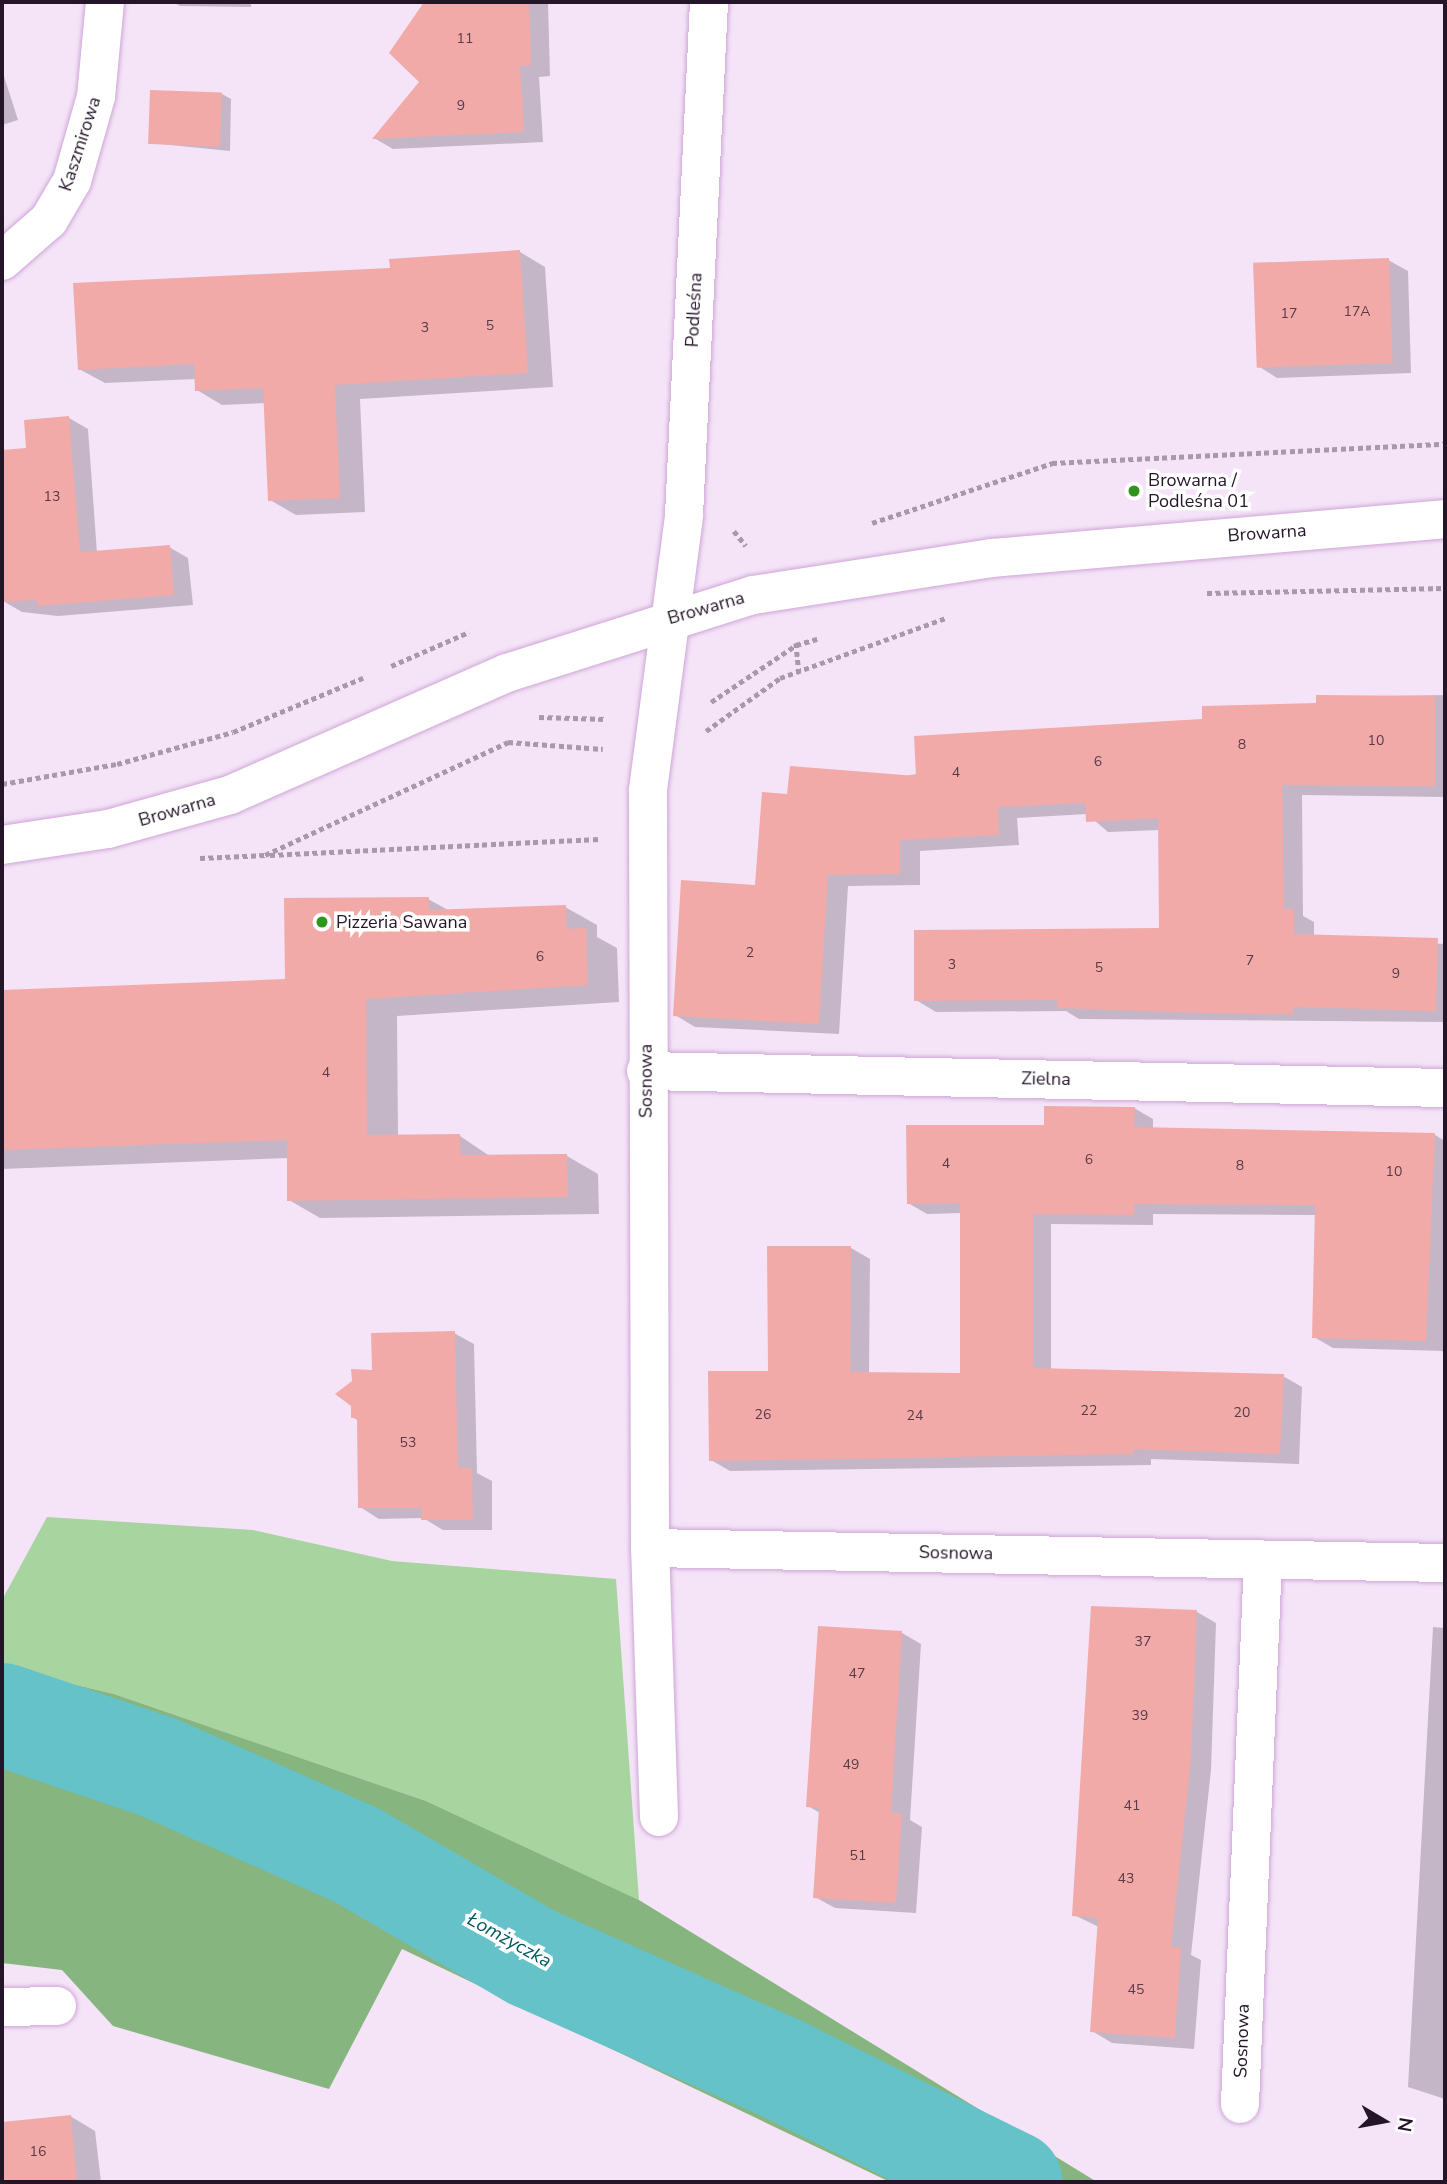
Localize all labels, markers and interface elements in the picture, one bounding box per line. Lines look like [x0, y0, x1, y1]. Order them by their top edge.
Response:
house number: 11 [457, 31, 473, 47]
street label: Kaszmirowa [55, 94, 105, 194]
house number: 9 [457, 98, 465, 114]
street label: Podleśna [681, 272, 707, 348]
house number: 17A [1343, 304, 1371, 320]
house number: 17 [1281, 306, 1297, 322]
house number: 5 [486, 318, 494, 334]
house number: 3 [421, 320, 429, 336]
place label: Browarna / Podleśna 01 [1148, 470, 1249, 512]
marker: Browarna / Podleśna 01 [1126, 483, 1142, 499]
house number: 13 [44, 489, 60, 505]
street label: Browarna [1227, 519, 1307, 547]
street label: Browarna [665, 587, 747, 629]
house number: 10 [1368, 733, 1384, 749]
house number: 8 [1238, 737, 1246, 753]
house number: 6 [1094, 754, 1102, 770]
house number: 4 [952, 765, 960, 781]
street label: Browarna [136, 789, 218, 831]
place label: Pizzeria Sawana [336, 911, 467, 933]
marker: Pizzeria Sawana [314, 914, 330, 930]
house number: 2 [746, 945, 754, 961]
house number: 6 [536, 949, 544, 965]
house number: 7 [1246, 953, 1254, 969]
house number: 3 [948, 957, 956, 973]
house number: 5 [1095, 960, 1103, 976]
house number: 9 [1392, 966, 1400, 982]
street label: Sosnowa [635, 1044, 657, 1118]
house number: 4 [322, 1065, 330, 1081]
street label: Zielna [1021, 1068, 1071, 1090]
house number: 6 [1085, 1152, 1093, 1168]
house number: 4 [942, 1156, 950, 1172]
house number: 8 [1236, 1158, 1244, 1174]
house number: 10 [1386, 1164, 1402, 1180]
house number: 22 [1081, 1403, 1097, 1419]
house number: 20 [1234, 1405, 1250, 1421]
house number: 26 [755, 1407, 771, 1423]
house number: 24 [907, 1408, 923, 1424]
house number: 53 [400, 1435, 416, 1451]
street label: Sosnowa [919, 1542, 993, 1564]
house number: 37 [1135, 1634, 1151, 1650]
house number: 47 [849, 1666, 865, 1682]
house number: 39 [1132, 1708, 1148, 1724]
house number: 49 [843, 1757, 859, 1773]
house number: 41 [1124, 1798, 1140, 1814]
house number: 51 [850, 1848, 866, 1864]
house number: 43 [1118, 1871, 1134, 1887]
water label: Łomżyczka [463, 1909, 555, 1973]
house number: 45 [1128, 1982, 1144, 1998]
street label: Sosnowa [1230, 2003, 1254, 2079]
north arrow [1349, 2086, 1419, 2156]
text: N [1391, 2115, 1419, 2134]
house number: 16 [30, 2144, 46, 2160]

